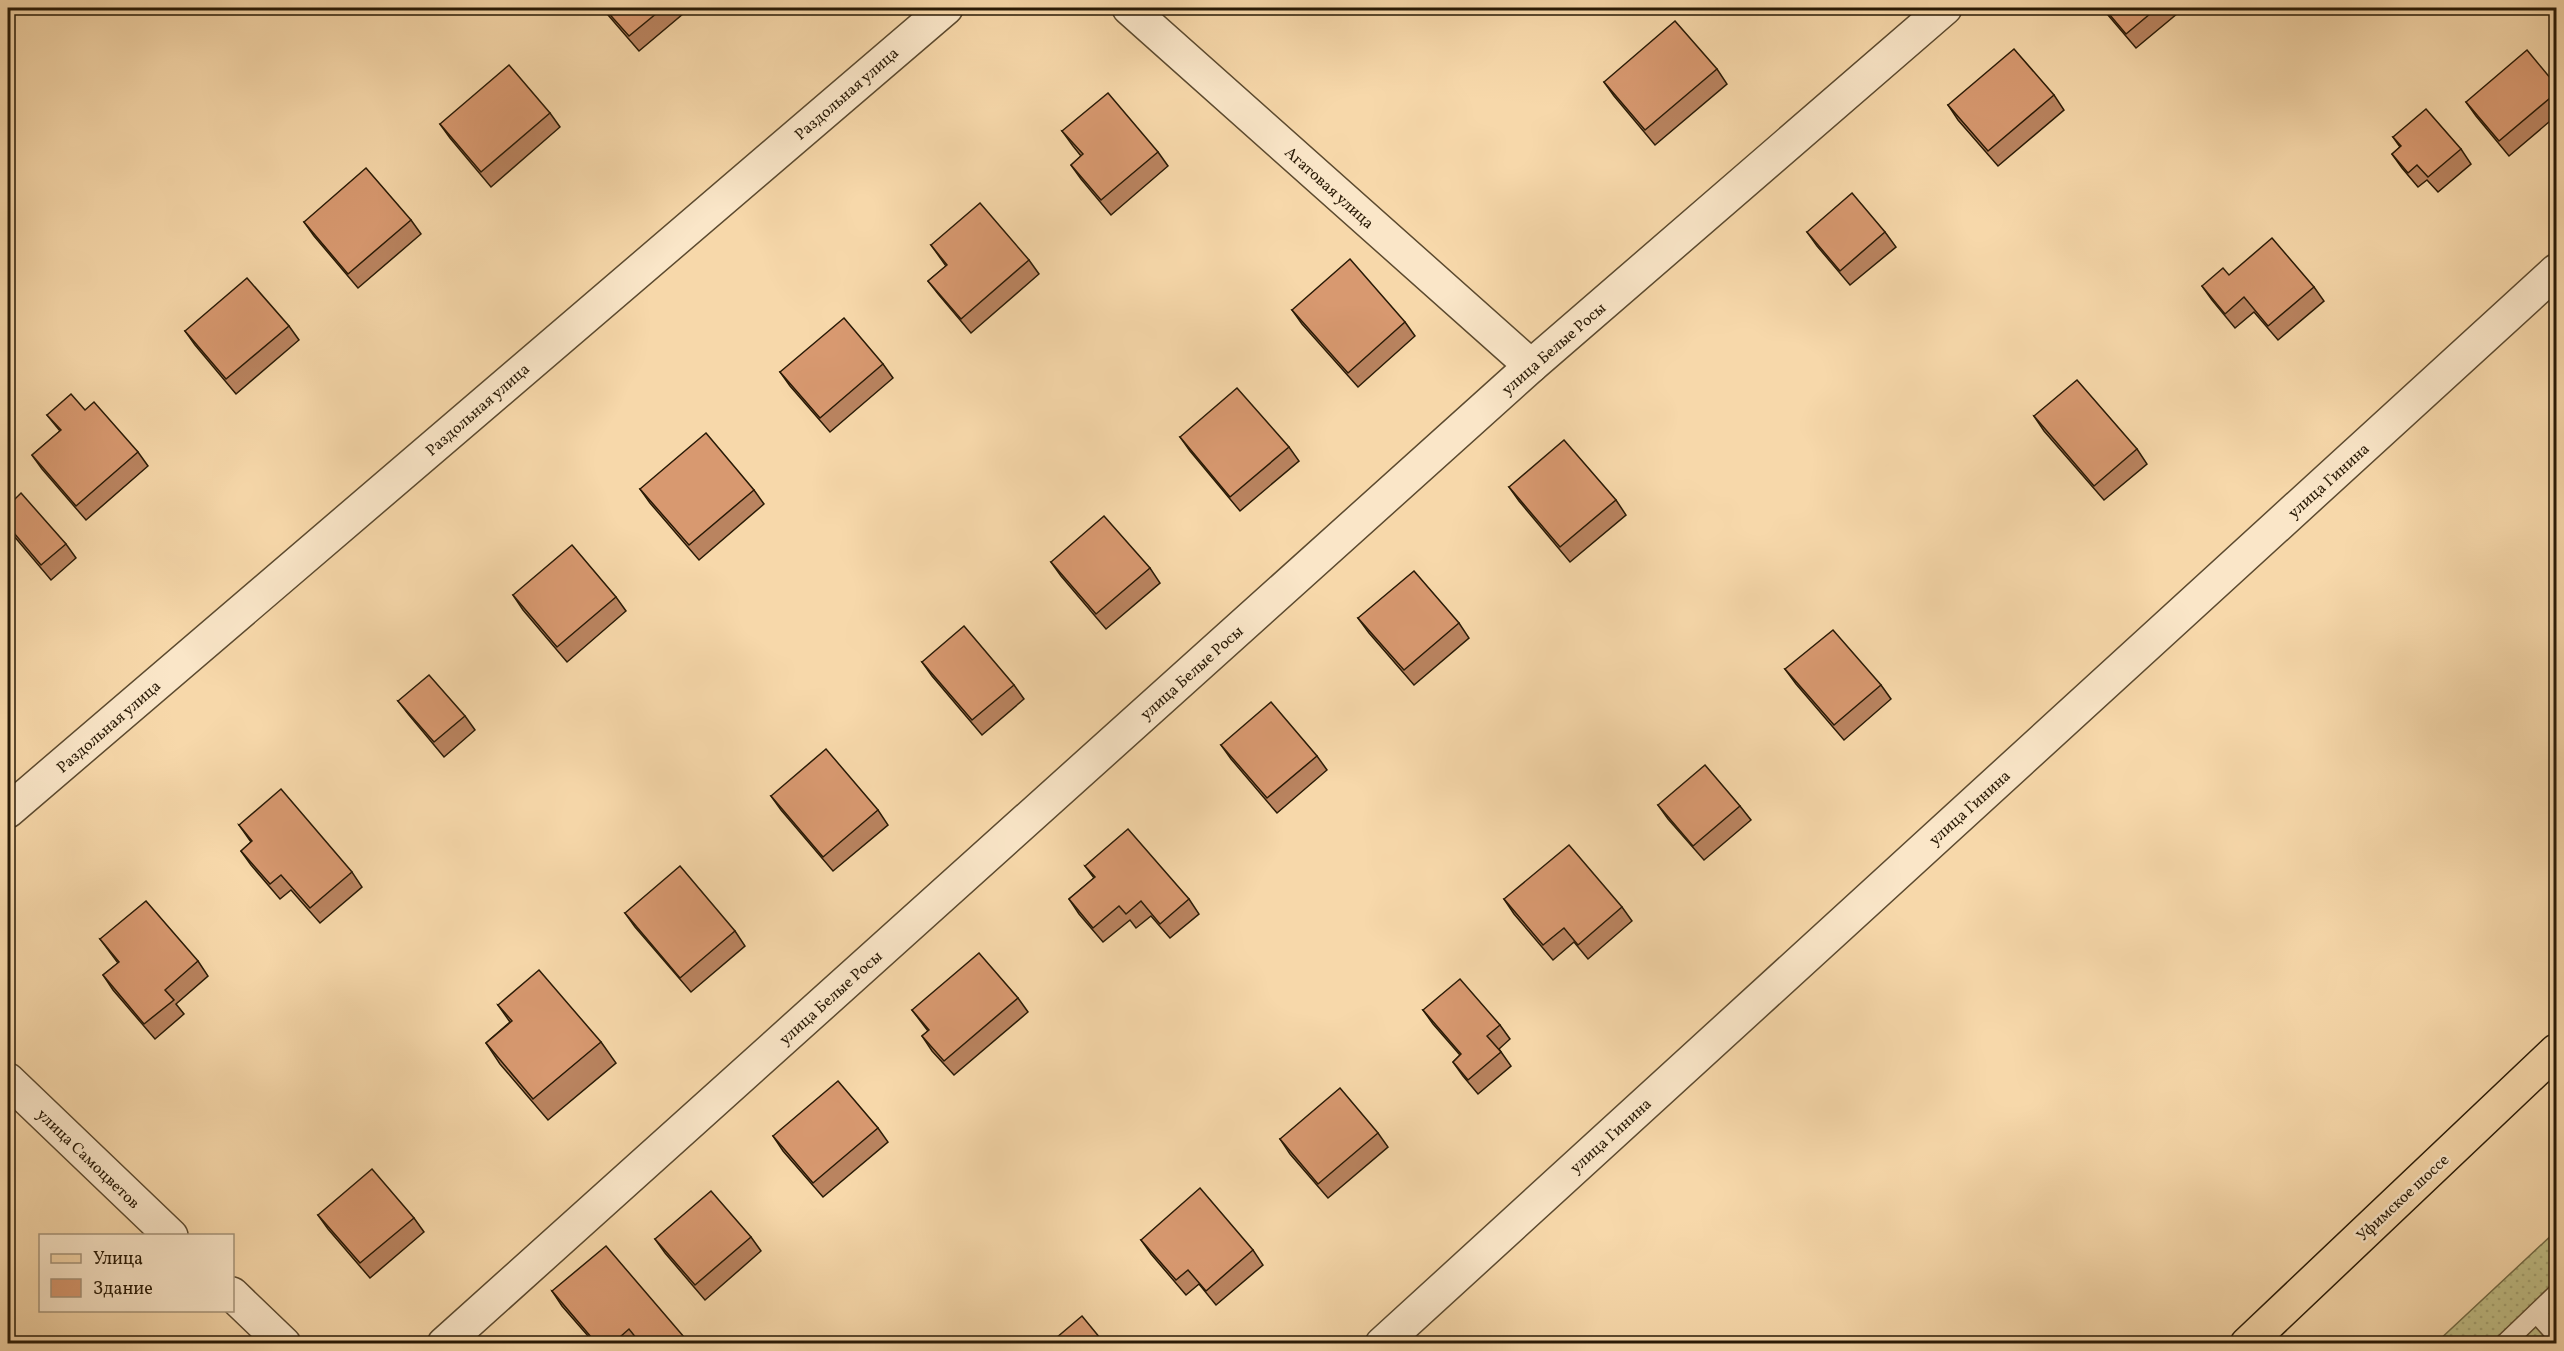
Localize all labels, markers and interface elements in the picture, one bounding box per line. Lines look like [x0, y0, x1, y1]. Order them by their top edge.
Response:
street label: Раздольная улица [790, 43, 904, 146]
street label: Агатовая улица [1279, 142, 1378, 235]
street label: улица Белые Росы [1497, 298, 1611, 401]
street label: Раздольная улица [421, 359, 535, 462]
street label: улица Гинина [2284, 439, 2375, 524]
street label: улица Белые Росы [1136, 621, 1249, 726]
street label: Раздольная улица [52, 676, 166, 779]
street label: улица Гинина [1925, 766, 2016, 851]
street label: улица Белые Росы [775, 946, 888, 1051]
street label: улица Гинина [1566, 1094, 1657, 1179]
street label: улица Самоцветов [31, 1104, 144, 1215]
street label: Уфимское шоссе [2352, 1150, 2454, 1247]
legend [39, 1234, 234, 1312]
text: Улица [93, 1247, 143, 1272]
text: Здание [93, 1277, 153, 1302]

